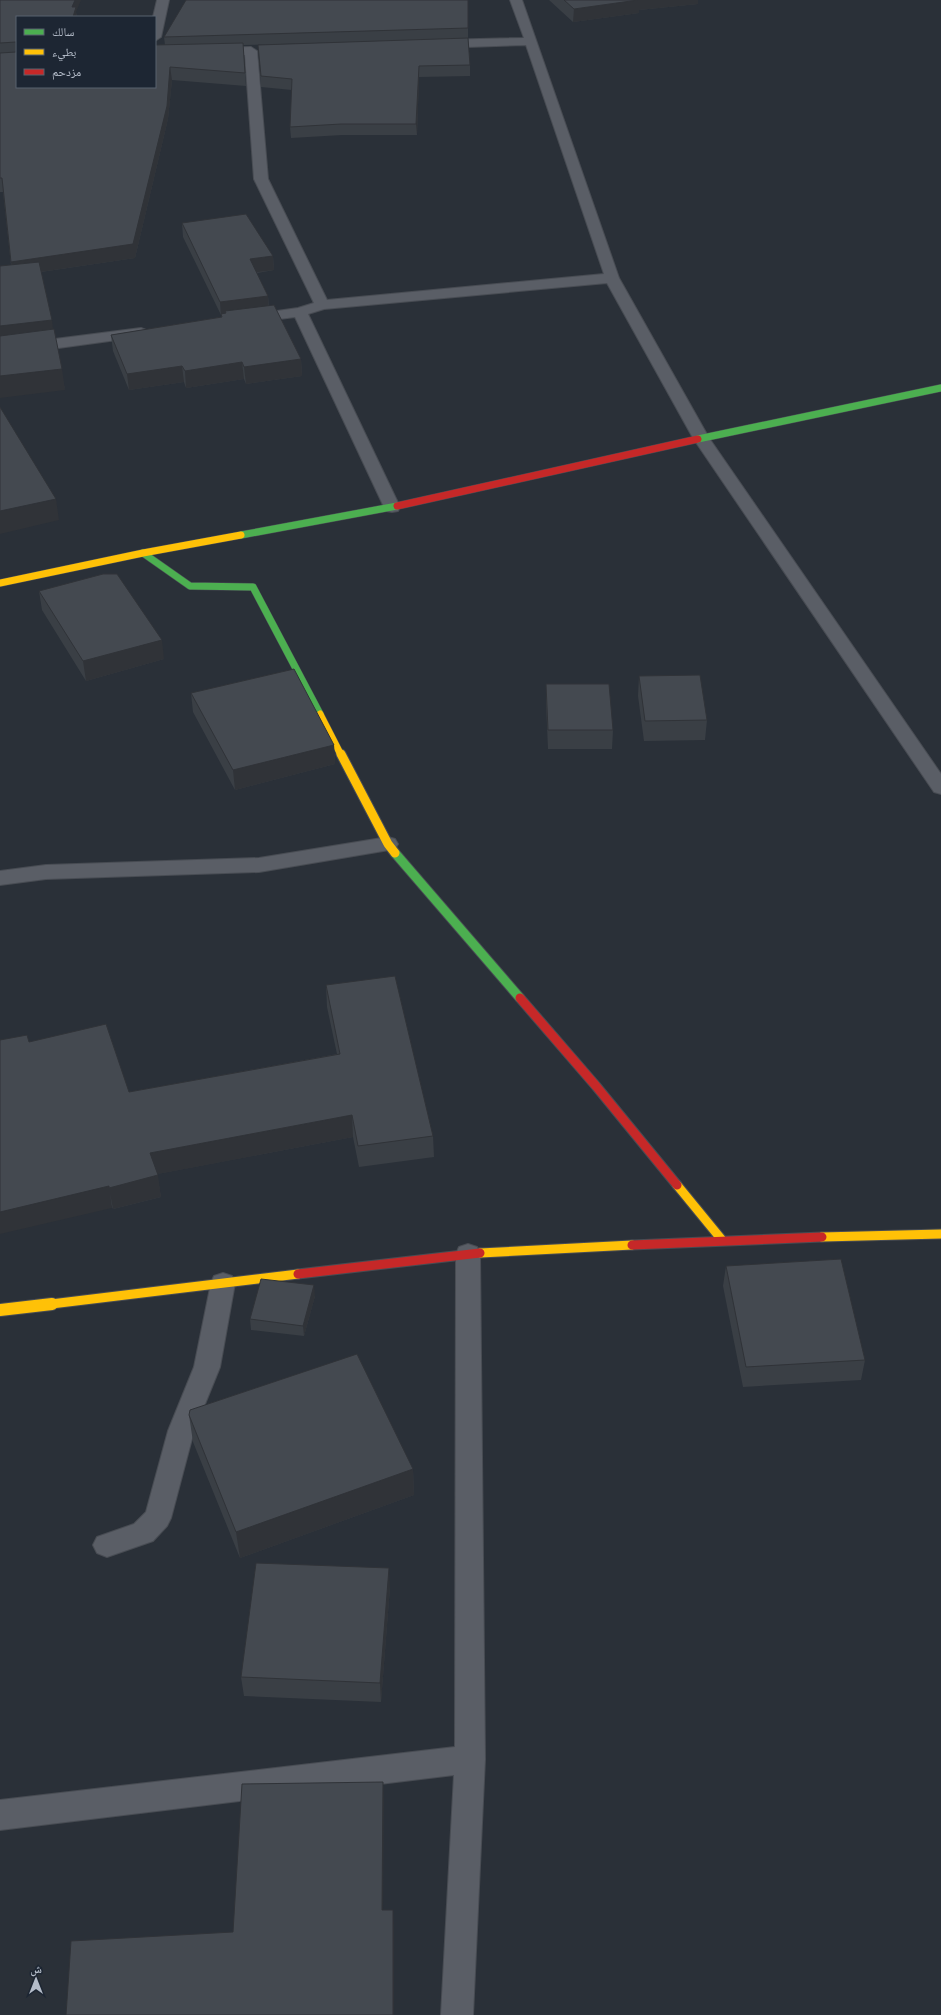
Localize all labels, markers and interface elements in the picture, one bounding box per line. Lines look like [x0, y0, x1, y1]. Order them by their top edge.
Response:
legend [16, 16, 156, 88]
text: سالك [52, 24, 74, 39]
text: بطيء [52, 44, 76, 62]
text: مزدحم [52, 64, 81, 80]
north arrow [16, 1959, 56, 1999]
text: ش [30, 1962, 42, 1977]

